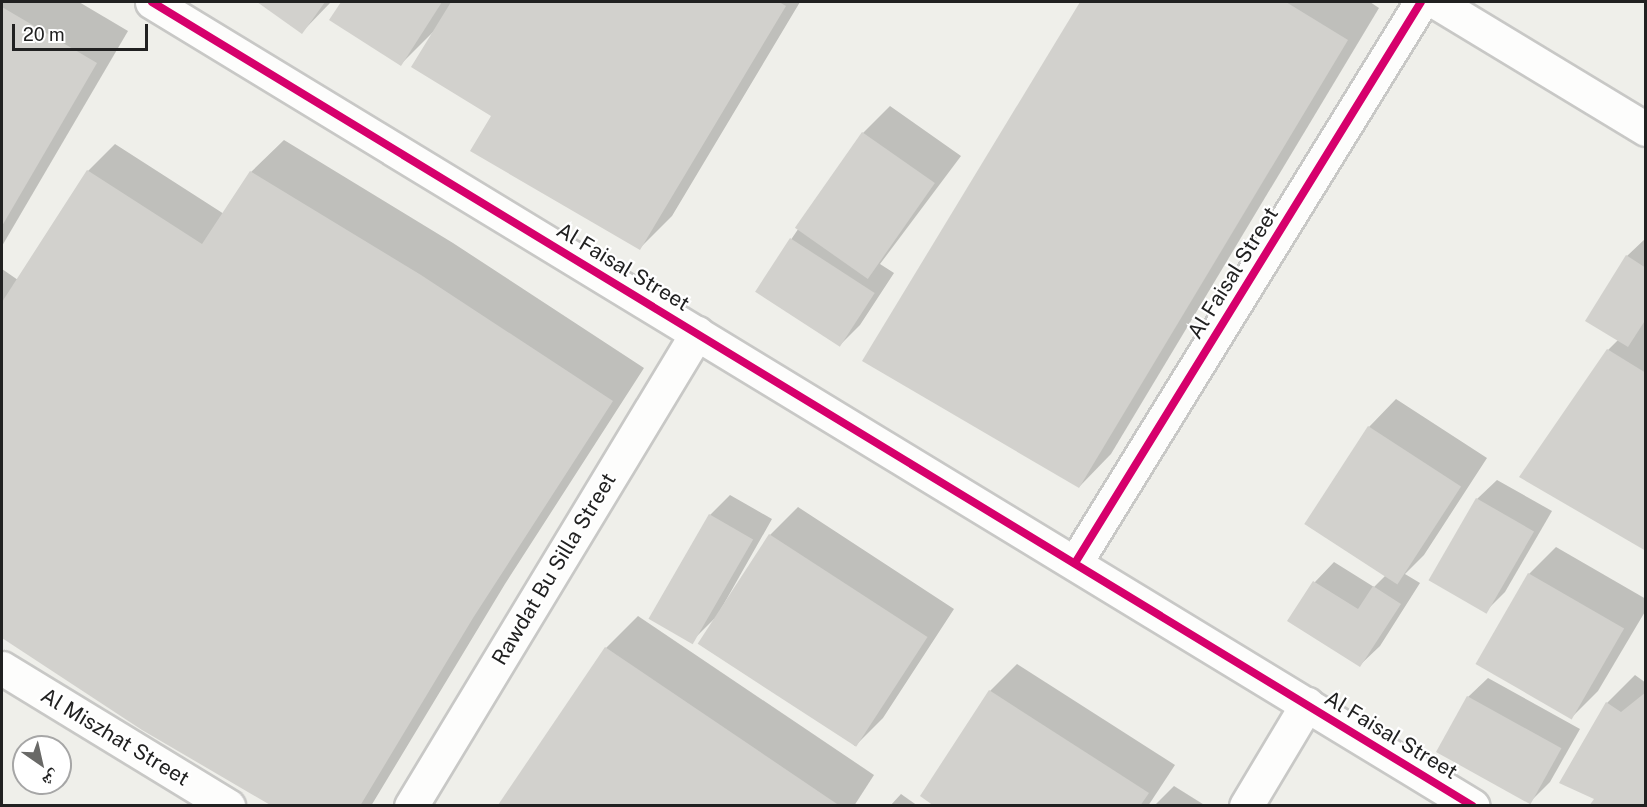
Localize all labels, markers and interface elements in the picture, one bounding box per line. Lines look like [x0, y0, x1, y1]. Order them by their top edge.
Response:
scale bar [15, 12, 152, 50]
text: 20 m [23, 24, 65, 45]
street label: Al Faisal Street [1182, 202, 1284, 344]
street label: Al Faisal Street [552, 217, 694, 317]
street label: Rawdat Bu Silla Street [487, 468, 621, 670]
street label: Al Miszhat Street [36, 683, 194, 791]
street label: Al Faisal Street [1320, 685, 1462, 785]
north arrow [12, 735, 72, 795]
text: ش [39, 766, 64, 791]

